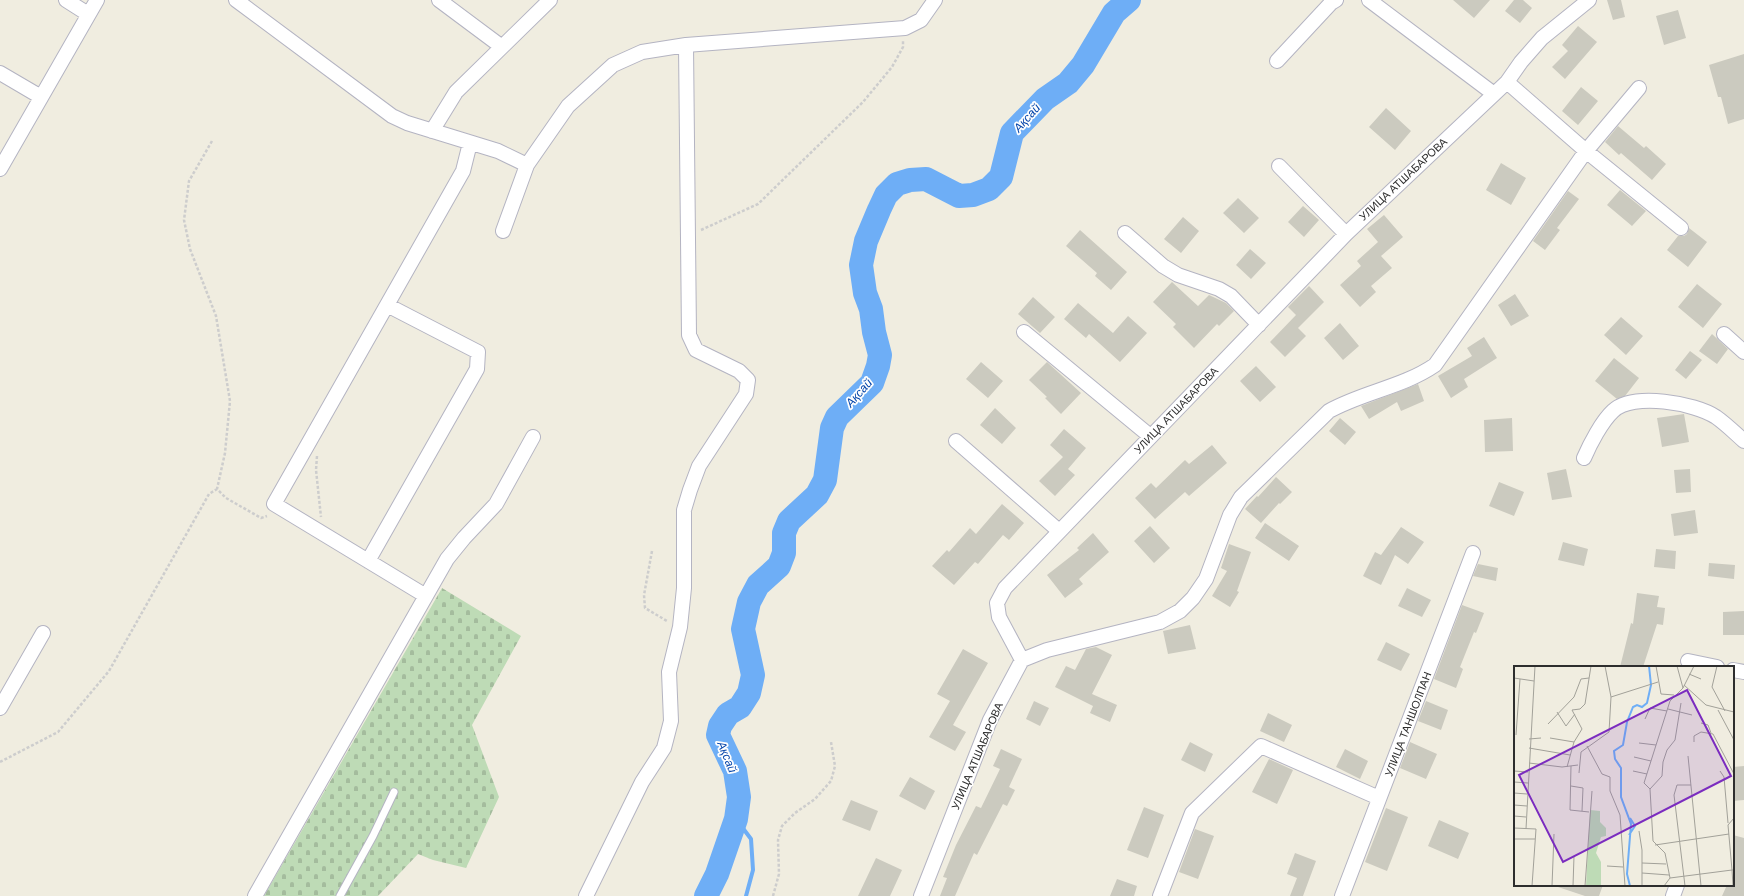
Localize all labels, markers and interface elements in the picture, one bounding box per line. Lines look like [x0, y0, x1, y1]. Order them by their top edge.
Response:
water label: Ақсай [1010, 101, 1043, 136]
street label: УЛИЦА АТШАБАРОВА [1357, 135, 1450, 223]
street label: УЛИЦА АТШАБАРОВА [1132, 364, 1221, 456]
water label: Ақсай [842, 376, 875, 411]
inset map [1514, 666, 1734, 886]
street label: УЛИЦА ТАНШОЛПАН [1383, 670, 1433, 778]
street label: УЛИЦА АТШАБАРОВА [949, 700, 1005, 811]
water label: Ақсай [714, 738, 740, 775]

